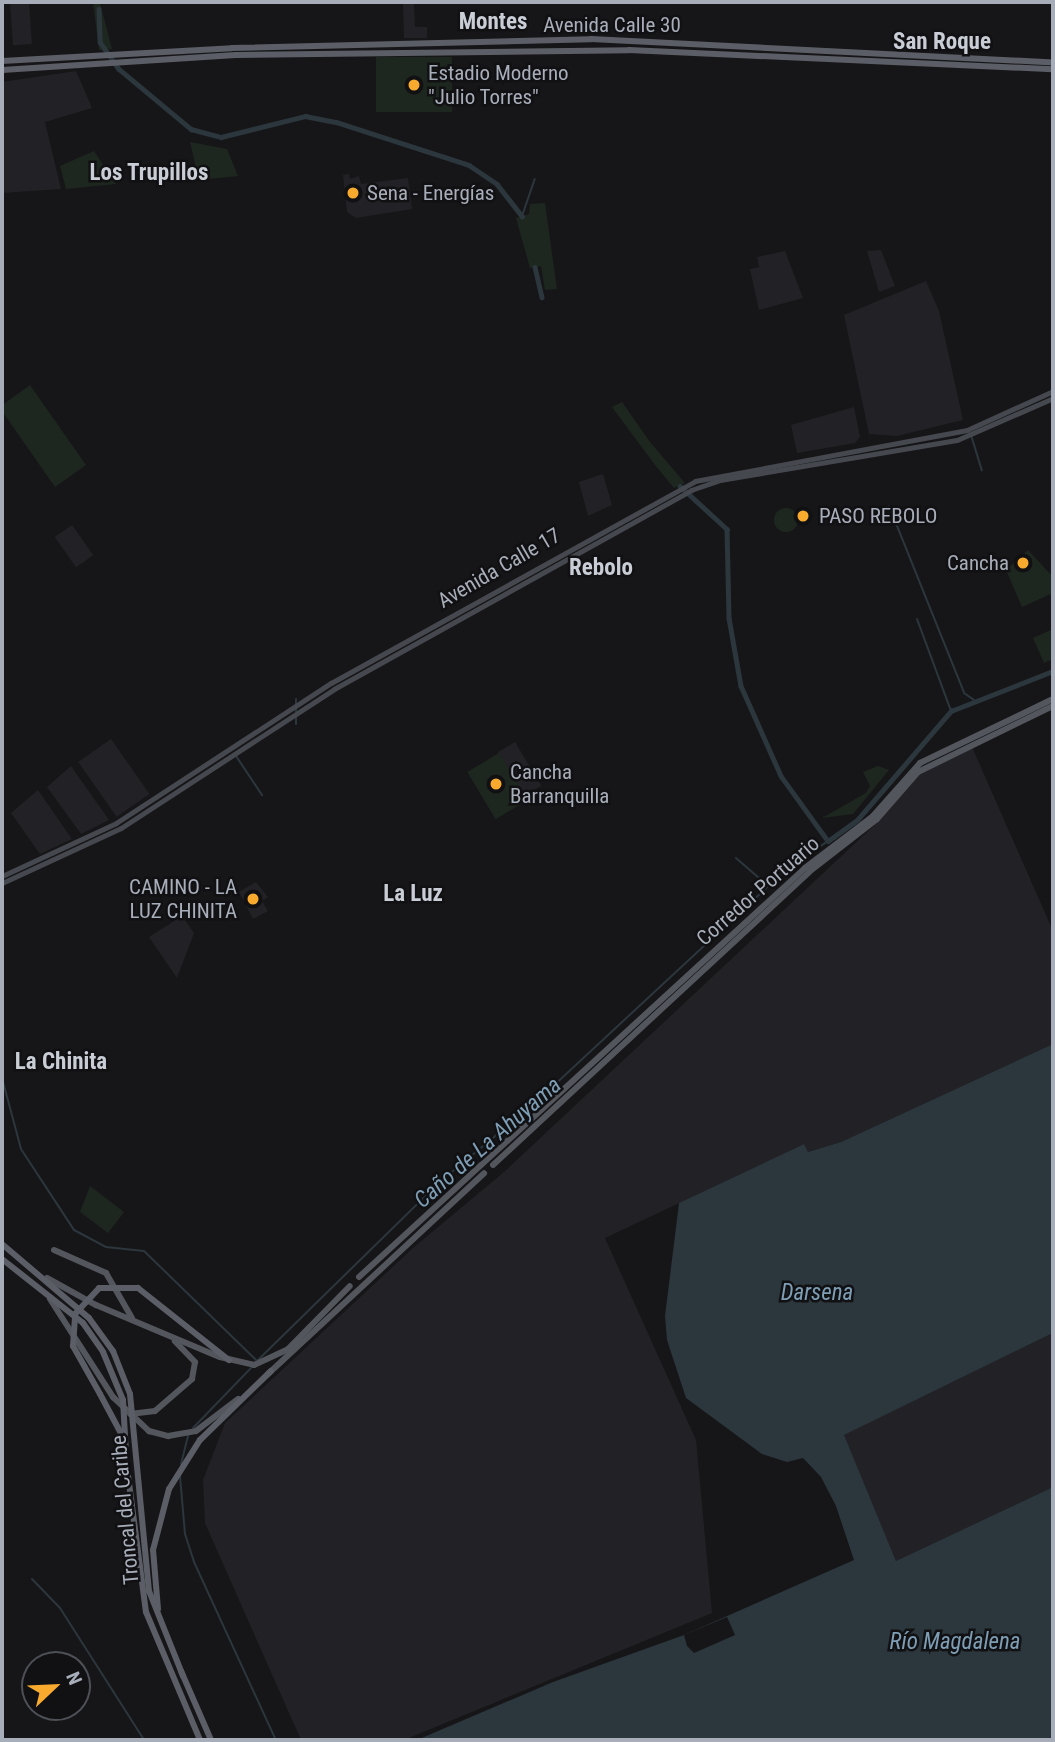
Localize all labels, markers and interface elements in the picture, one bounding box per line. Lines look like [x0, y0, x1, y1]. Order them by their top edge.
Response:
district label: Montes [459, 8, 527, 36]
street label: Avenida Calle 30 [543, 12, 681, 38]
district label: San Roque [893, 28, 991, 56]
place label: Estadio Moderno "Julio Torres" [428, 60, 569, 110]
marker: Estadio Moderno "Julio Torres" [406, 77, 422, 93]
district label: Los Trupillos [89, 159, 209, 187]
place label: Sena - Energías [367, 180, 494, 206]
marker: Sena - Energías [345, 185, 361, 201]
place label: PASO REBOLO [819, 503, 937, 529]
marker: PASO REBOLO [793, 506, 813, 526]
street label: Avenida Calle 17 [433, 523, 565, 613]
place label: Cancha [947, 550, 1009, 576]
district label: Rebolo [569, 554, 633, 582]
marker: Cancha [1015, 555, 1031, 571]
place label: Cancha Barranquilla [510, 759, 609, 809]
marker: Cancha Barranquilla [488, 776, 504, 792]
street label: Corredor Portuario [692, 831, 824, 951]
place label: CAMINO - LA LUZ CHINITA [129, 874, 237, 924]
district label: La Luz [383, 880, 443, 908]
marker: CAMINO - LA LUZ CHINITA [243, 889, 263, 909]
district label: La Chinita [15, 1048, 107, 1076]
water label: Caño de La Ahuyama [409, 1072, 567, 1214]
water label: Darsena [781, 1279, 853, 1307]
street label: Troncal del Caribe [106, 1434, 144, 1586]
water label: Río Magdalena [890, 1628, 1020, 1656]
north arrow [21, 1651, 91, 1721]
text: N [61, 1669, 87, 1688]

